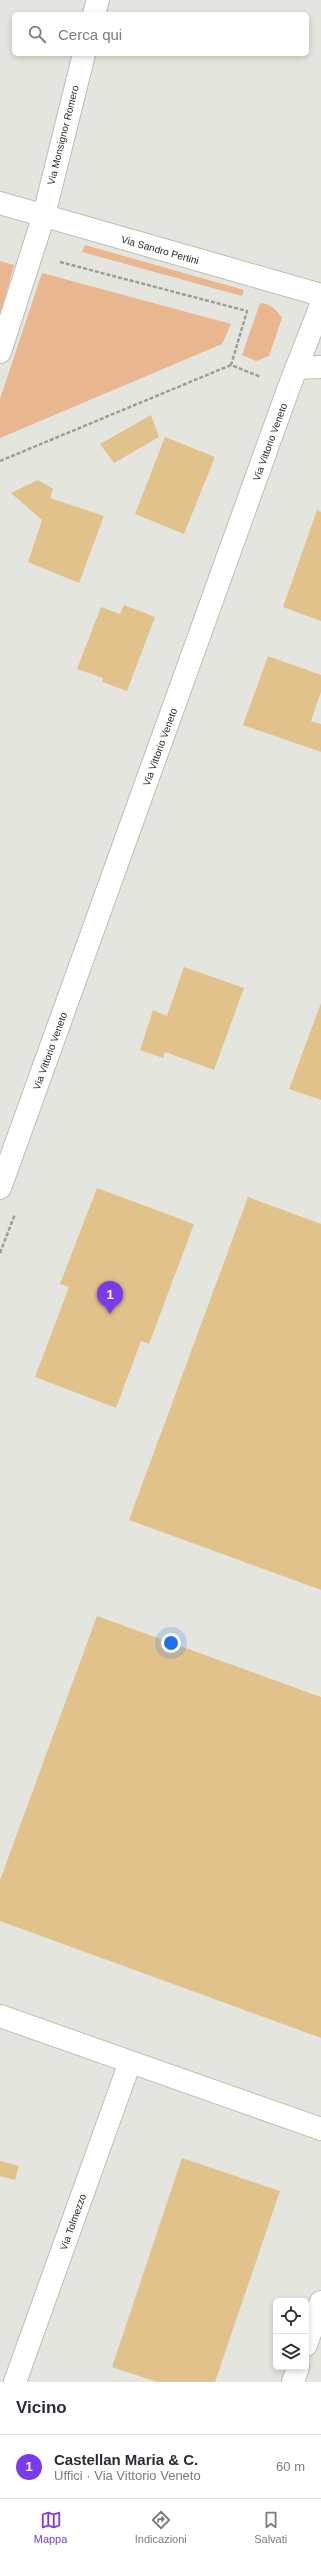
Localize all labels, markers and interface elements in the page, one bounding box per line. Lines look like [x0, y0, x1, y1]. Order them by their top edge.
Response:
search box [12, 12, 309, 56]
icon: search [26, 23, 48, 45]
text: Cerca qui [58, 26, 122, 43]
street label: Via Monsignor Romero [45, 84, 81, 186]
street label: Via Sandro Pertini [120, 234, 200, 266]
street label: Via Vittorio Veneto [251, 401, 289, 482]
street label: Via Vittorio Veneto [141, 706, 179, 787]
street label: Via Vittorio Veneto [31, 1010, 69, 1091]
pin: 1 [97, 1281, 123, 1314]
your location [161, 1633, 181, 1653]
street label: Via Tolmezzo [58, 2192, 88, 2252]
map controls [273, 2298, 309, 2370]
button: locate [273, 2298, 309, 2334]
button: layers [273, 2334, 309, 2370]
text: Vicino [16, 2398, 67, 2417]
text: Castellan Maria & C. [54, 2451, 198, 2468]
text: 1 [25, 2459, 33, 2474]
text: 60 m [276, 2459, 305, 2474]
text: Uffici · Via Vittorio Veneto [54, 2468, 201, 2483]
tab: Mappa [34, 2509, 67, 2545]
tab: Indicazioni [135, 2509, 187, 2545]
tab: Salvati [254, 2509, 287, 2545]

